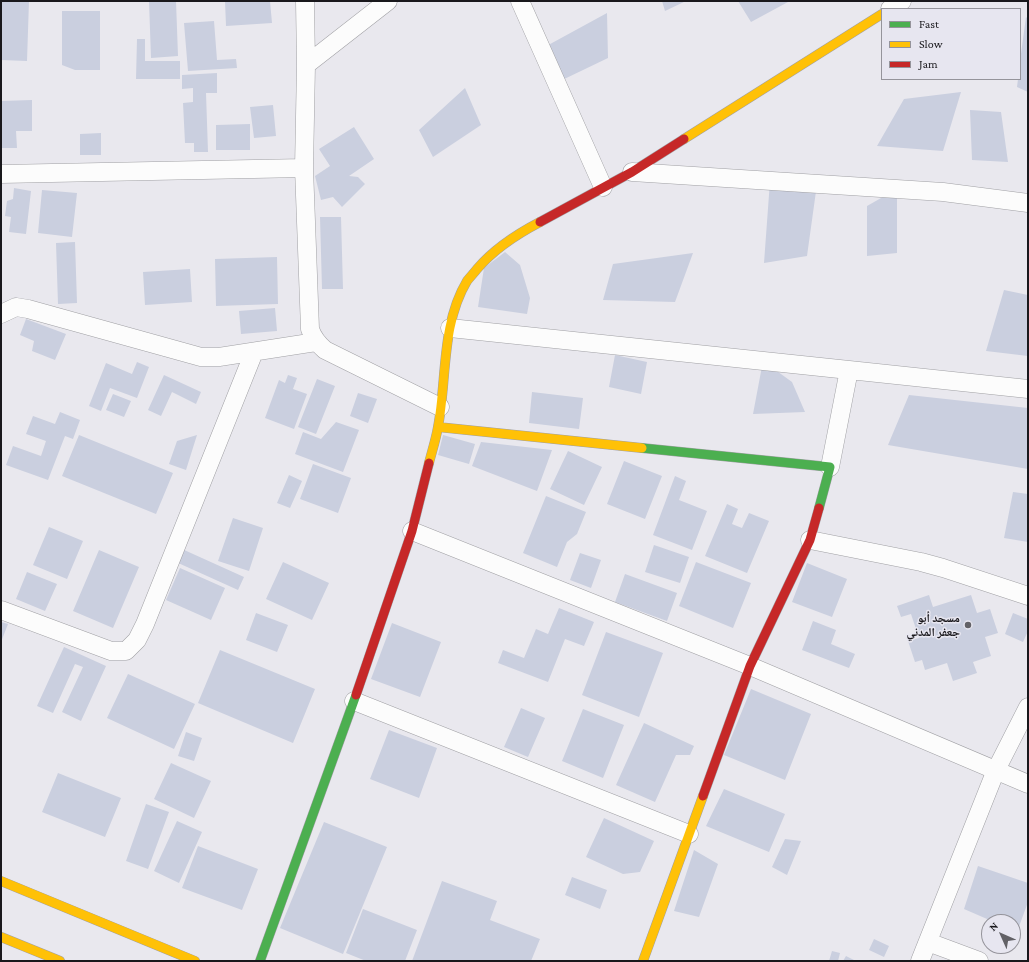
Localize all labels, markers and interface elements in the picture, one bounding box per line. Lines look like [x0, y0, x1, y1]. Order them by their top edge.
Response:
legend [881, 8, 1021, 80]
text: Fast [919, 17, 939, 31]
text: Slow [919, 37, 943, 51]
text: Jam [919, 57, 938, 71]
place label: مسجد أبو جعفر المدني [906, 611, 960, 639]
marker: مسجد أبو جعفر المدني [963, 620, 973, 630]
north arrow [981, 914, 1021, 954]
text: N [986, 919, 1000, 933]

